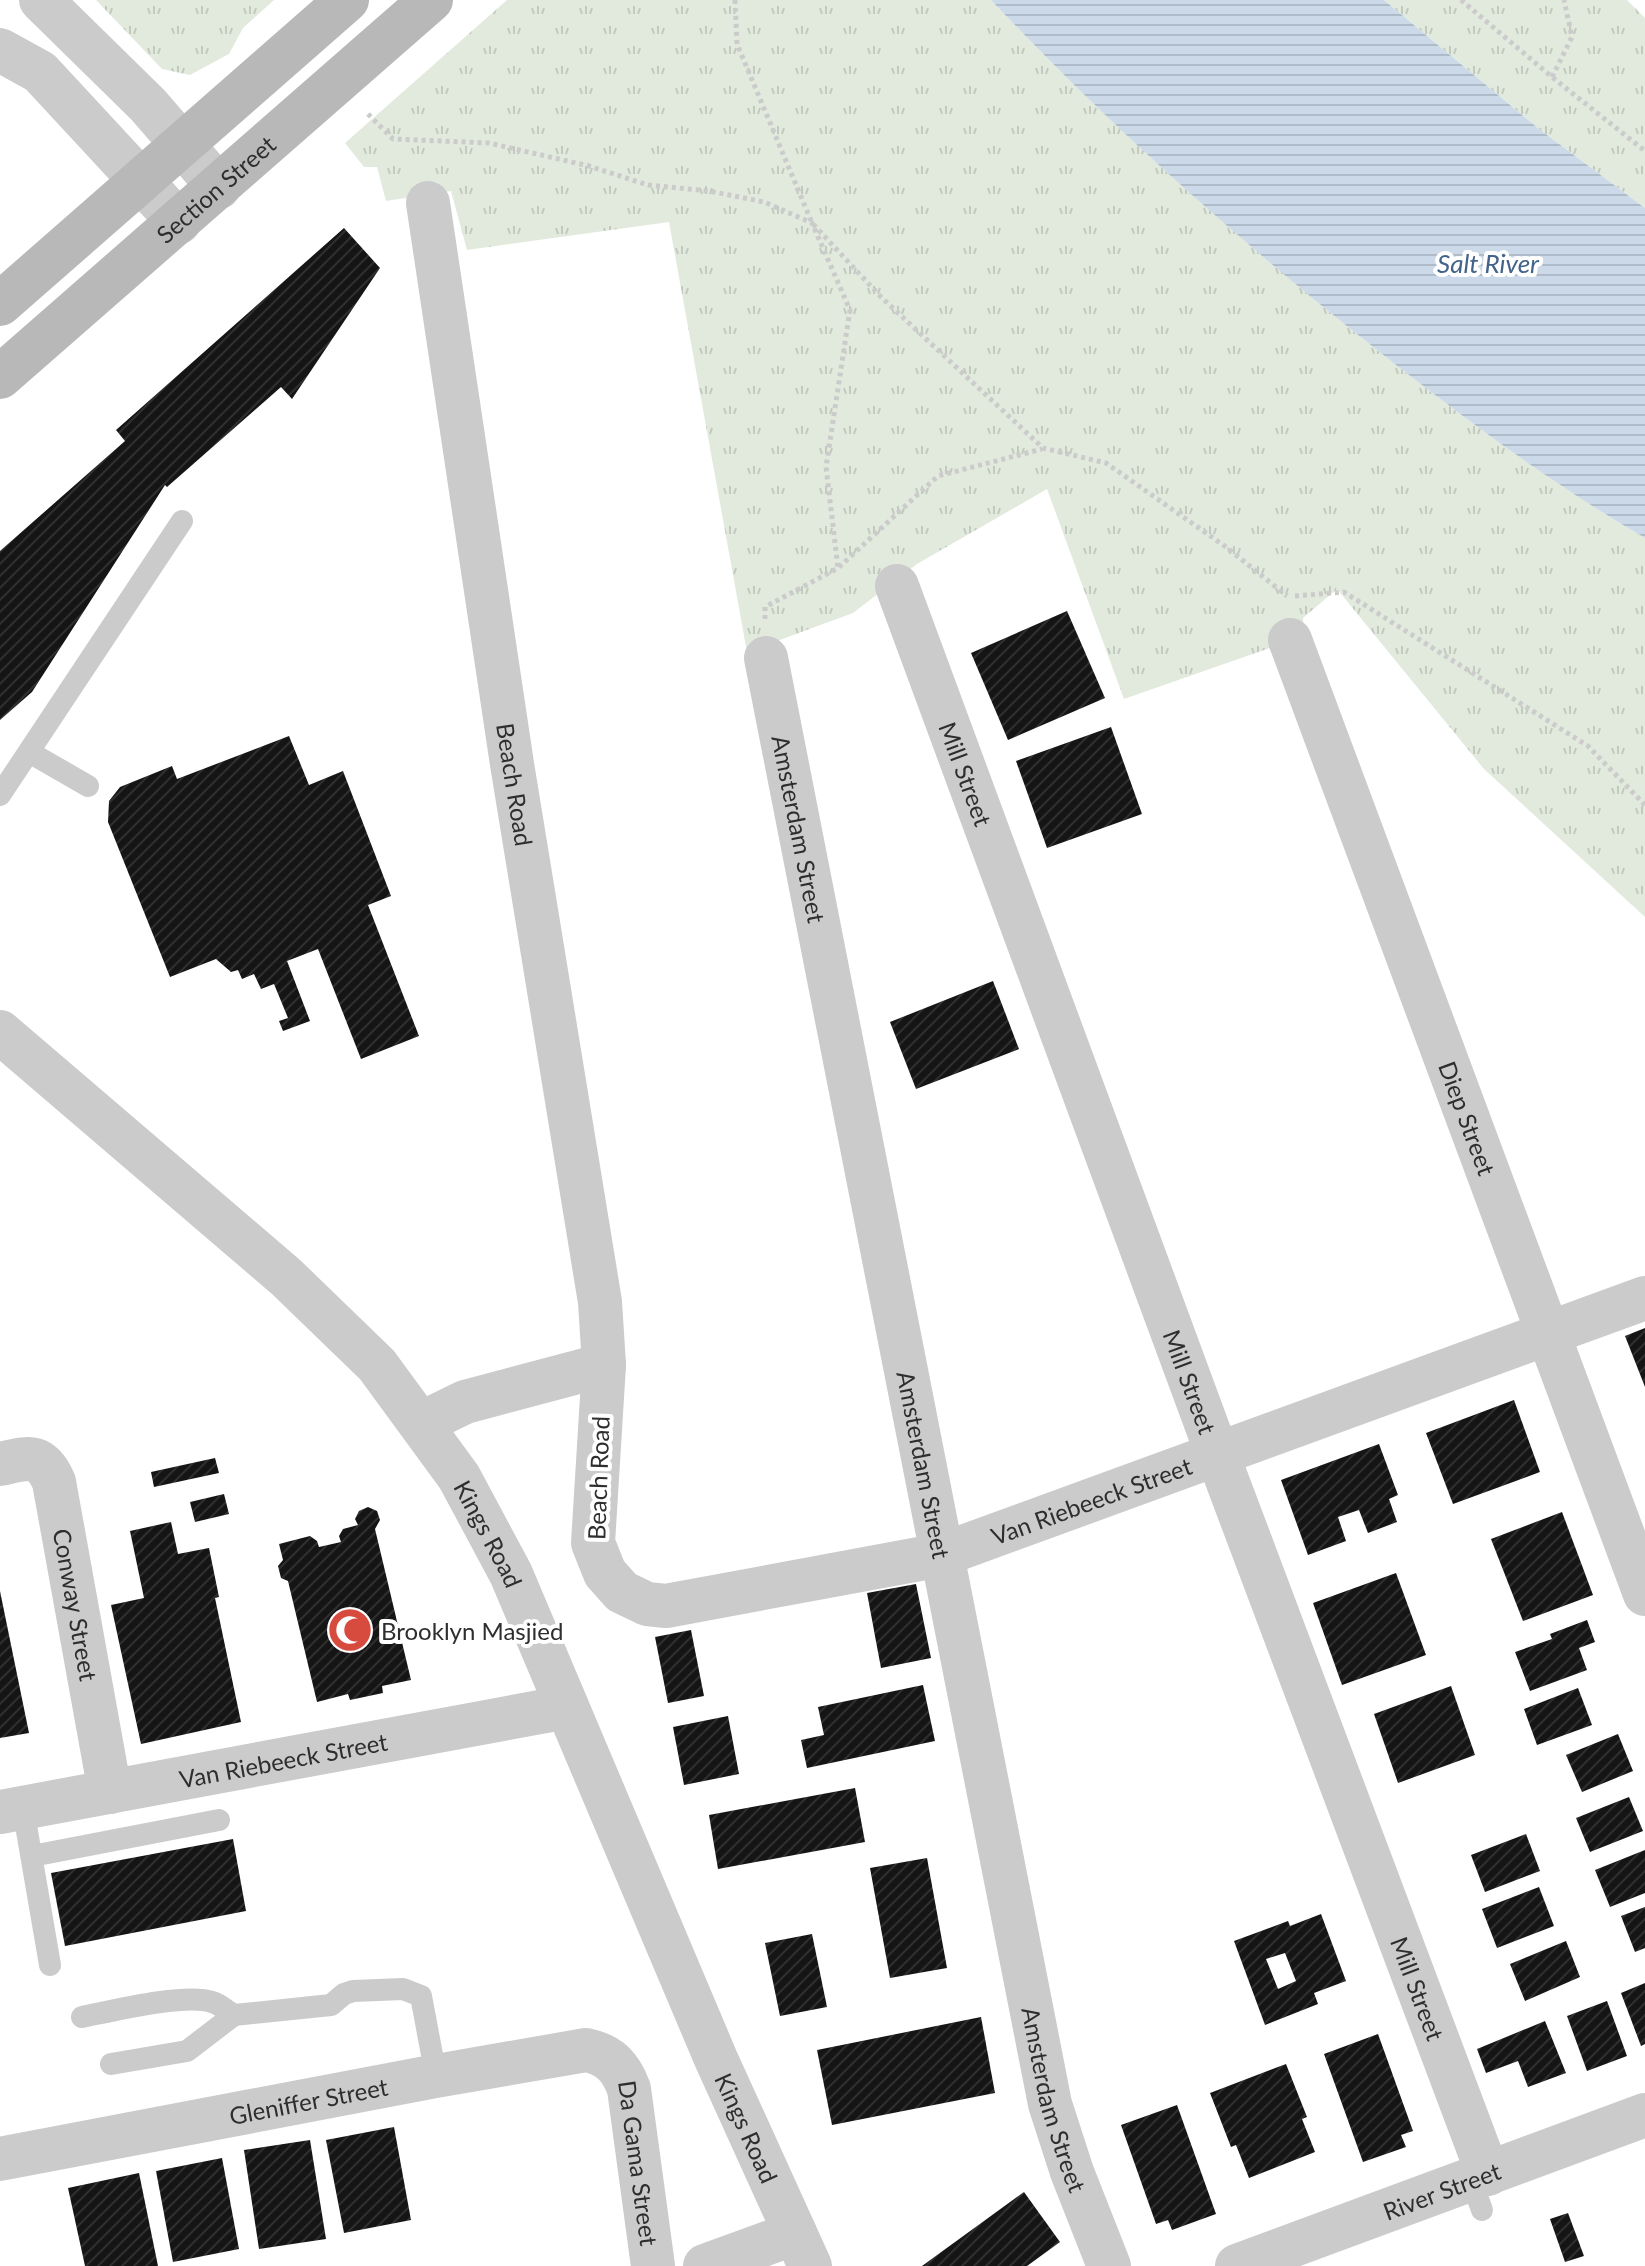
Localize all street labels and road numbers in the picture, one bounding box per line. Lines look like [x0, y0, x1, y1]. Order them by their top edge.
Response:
street label: Section Street [150, 129, 281, 248]
street label: Mill Street [934, 718, 999, 830]
street label: Beach Road [492, 721, 540, 848]
street label: Amsterdam Street [767, 733, 832, 925]
street label: Diep Street [1433, 1057, 1502, 1179]
street label: Mill Street [1158, 1326, 1223, 1438]
street label: Amsterdam Street [892, 1368, 957, 1561]
street label: Beach Road [581, 1415, 615, 1541]
street label: Van Riebeeck Street [987, 1450, 1196, 1550]
street label: Kings Road [449, 1475, 529, 1591]
street label: Conway Street [48, 1526, 104, 1683]
street label: Van Riebeeck Street [177, 1726, 390, 1793]
street label: Mill Street [1385, 1932, 1451, 2045]
street label: Amsterdam Street [1017, 2004, 1093, 2196]
street label: Kings Road [710, 2068, 785, 2187]
street label: Gleniffer Street [227, 2071, 391, 2130]
street label: Da Gama Street [613, 2079, 665, 2248]
street label: River Street [1379, 2155, 1505, 2225]

